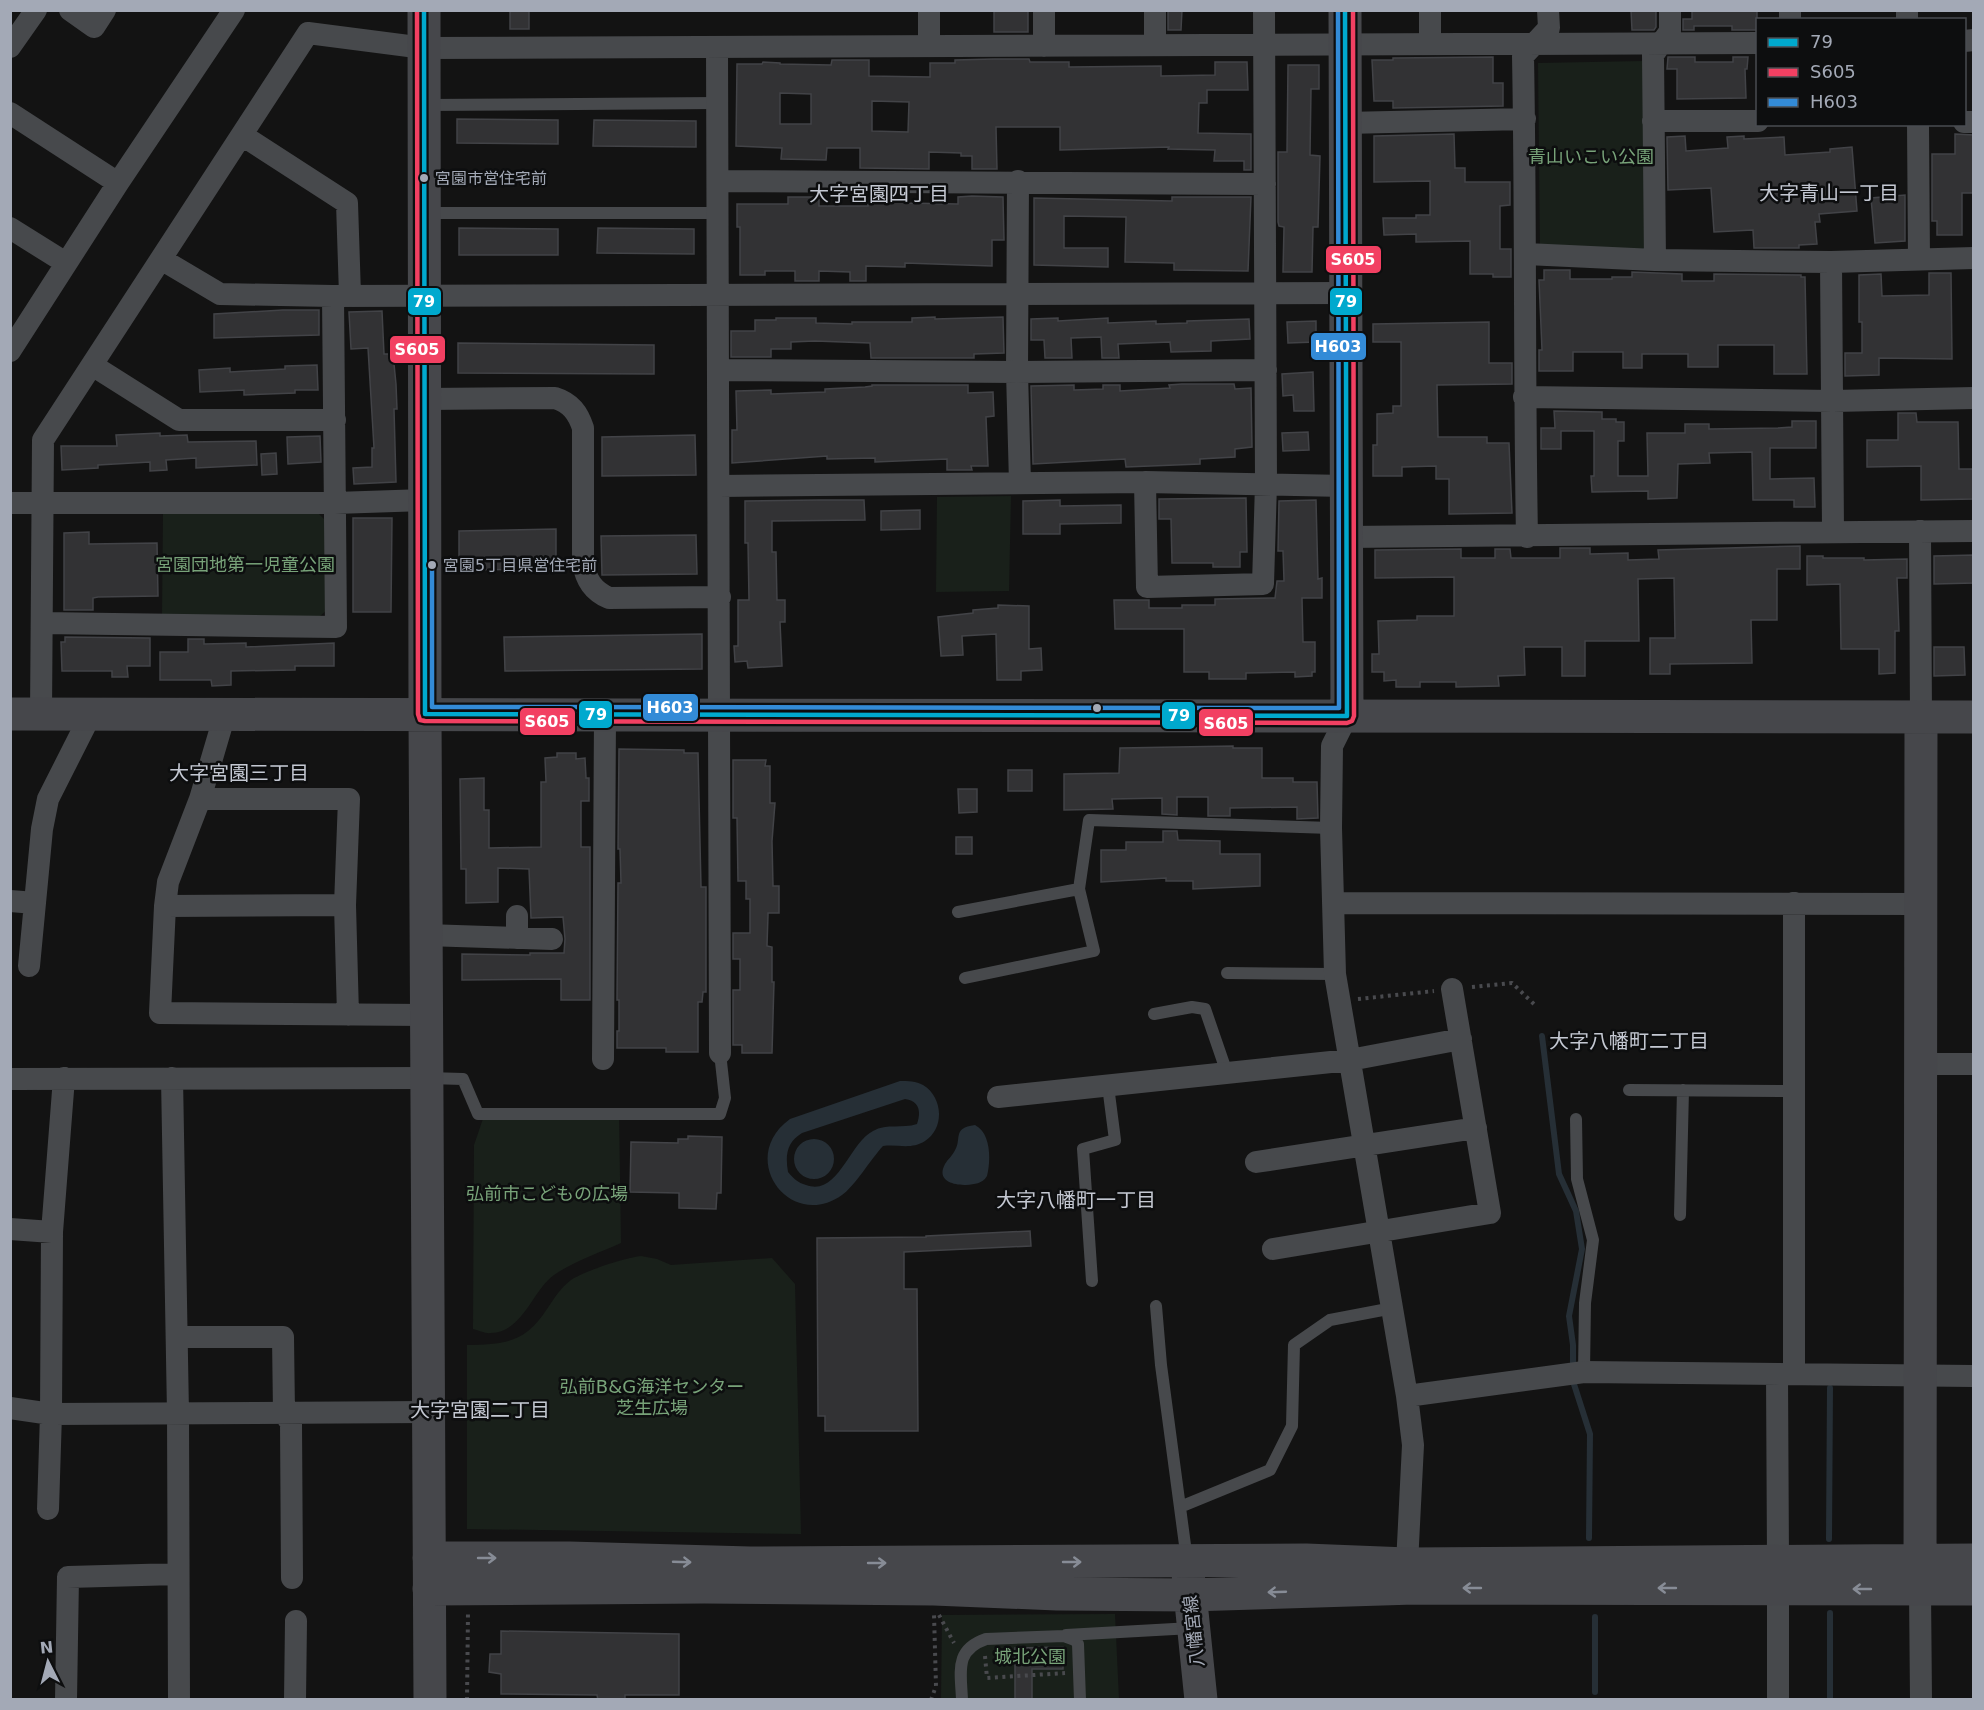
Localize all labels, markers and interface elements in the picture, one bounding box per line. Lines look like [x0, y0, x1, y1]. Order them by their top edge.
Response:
legend [1756, 18, 1966, 126]
text: 79 [1810, 31, 1833, 52]
text: S605 [1810, 61, 1856, 82]
text: H603 [1810, 91, 1858, 112]
park label: 青山いこい公園 [1528, 146, 1654, 167]
place label: 宮園市営住宅前 [435, 169, 547, 188]
marker: 宮園市営住宅前 [418, 172, 430, 184]
district label: 大字青山一丁目 [1759, 181, 1899, 205]
district label: 大字宮園四丁目 [809, 182, 949, 206]
line badge: S605 [1325, 245, 1382, 274]
text: S605 [1331, 250, 1375, 269]
line badge: 79 [407, 287, 442, 316]
line badge: 79 [1329, 287, 1363, 316]
text: 79 [413, 292, 435, 311]
text: 79 [1335, 292, 1357, 311]
line badge: H603 [1310, 332, 1367, 361]
line badge: S605 [389, 335, 446, 364]
text: H603 [1315, 337, 1361, 356]
text: S605 [395, 340, 439, 359]
park label: 宮園団地第一児童公園 [155, 554, 335, 575]
place label: 宮園5丁目県営住宅前 [443, 556, 597, 575]
marker: 宮園5丁目県営住宅前 [426, 559, 438, 571]
line badge: H603 [642, 693, 699, 722]
text: H603 [647, 698, 693, 717]
line badge: 79 [578, 700, 613, 729]
line badge: 79 [1161, 701, 1196, 730]
unlabelled marker [1091, 702, 1103, 714]
text: 79 [585, 705, 607, 724]
text: 79 [1168, 706, 1190, 725]
line badge: S605 [519, 707, 576, 736]
line badge: S605 [1198, 708, 1254, 737]
text: S605 [525, 712, 569, 731]
text: S605 [1204, 714, 1248, 733]
district label: 大字宮園三丁目 [169, 761, 309, 785]
district label: 大字八幡町二丁目 [1549, 1029, 1709, 1053]
park label: 弘前市こどもの広場 [466, 1183, 628, 1204]
district label: 大字八幡町一丁目 [996, 1188, 1156, 1212]
park label: 弘前B&G海洋センター 芝生広場 [560, 1376, 744, 1418]
district label: 大字宮園二丁目 [410, 1398, 550, 1422]
one-way arrow [477, 1552, 497, 1564]
one-way arrow [672, 1556, 692, 1567]
one-way arrow [1062, 1556, 1082, 1568]
one-way arrow [867, 1557, 887, 1569]
one-way arrow [1462, 1582, 1482, 1594]
one-way arrow [1657, 1582, 1677, 1594]
one-way arrow [1852, 1583, 1872, 1595]
one-way arrow [1267, 1587, 1287, 1598]
street label: 八幡宮線 [1179, 1594, 1208, 1668]
north arrow [18, 1632, 78, 1692]
text: N [39, 1637, 54, 1658]
park label: 城北公園 [994, 1646, 1066, 1667]

